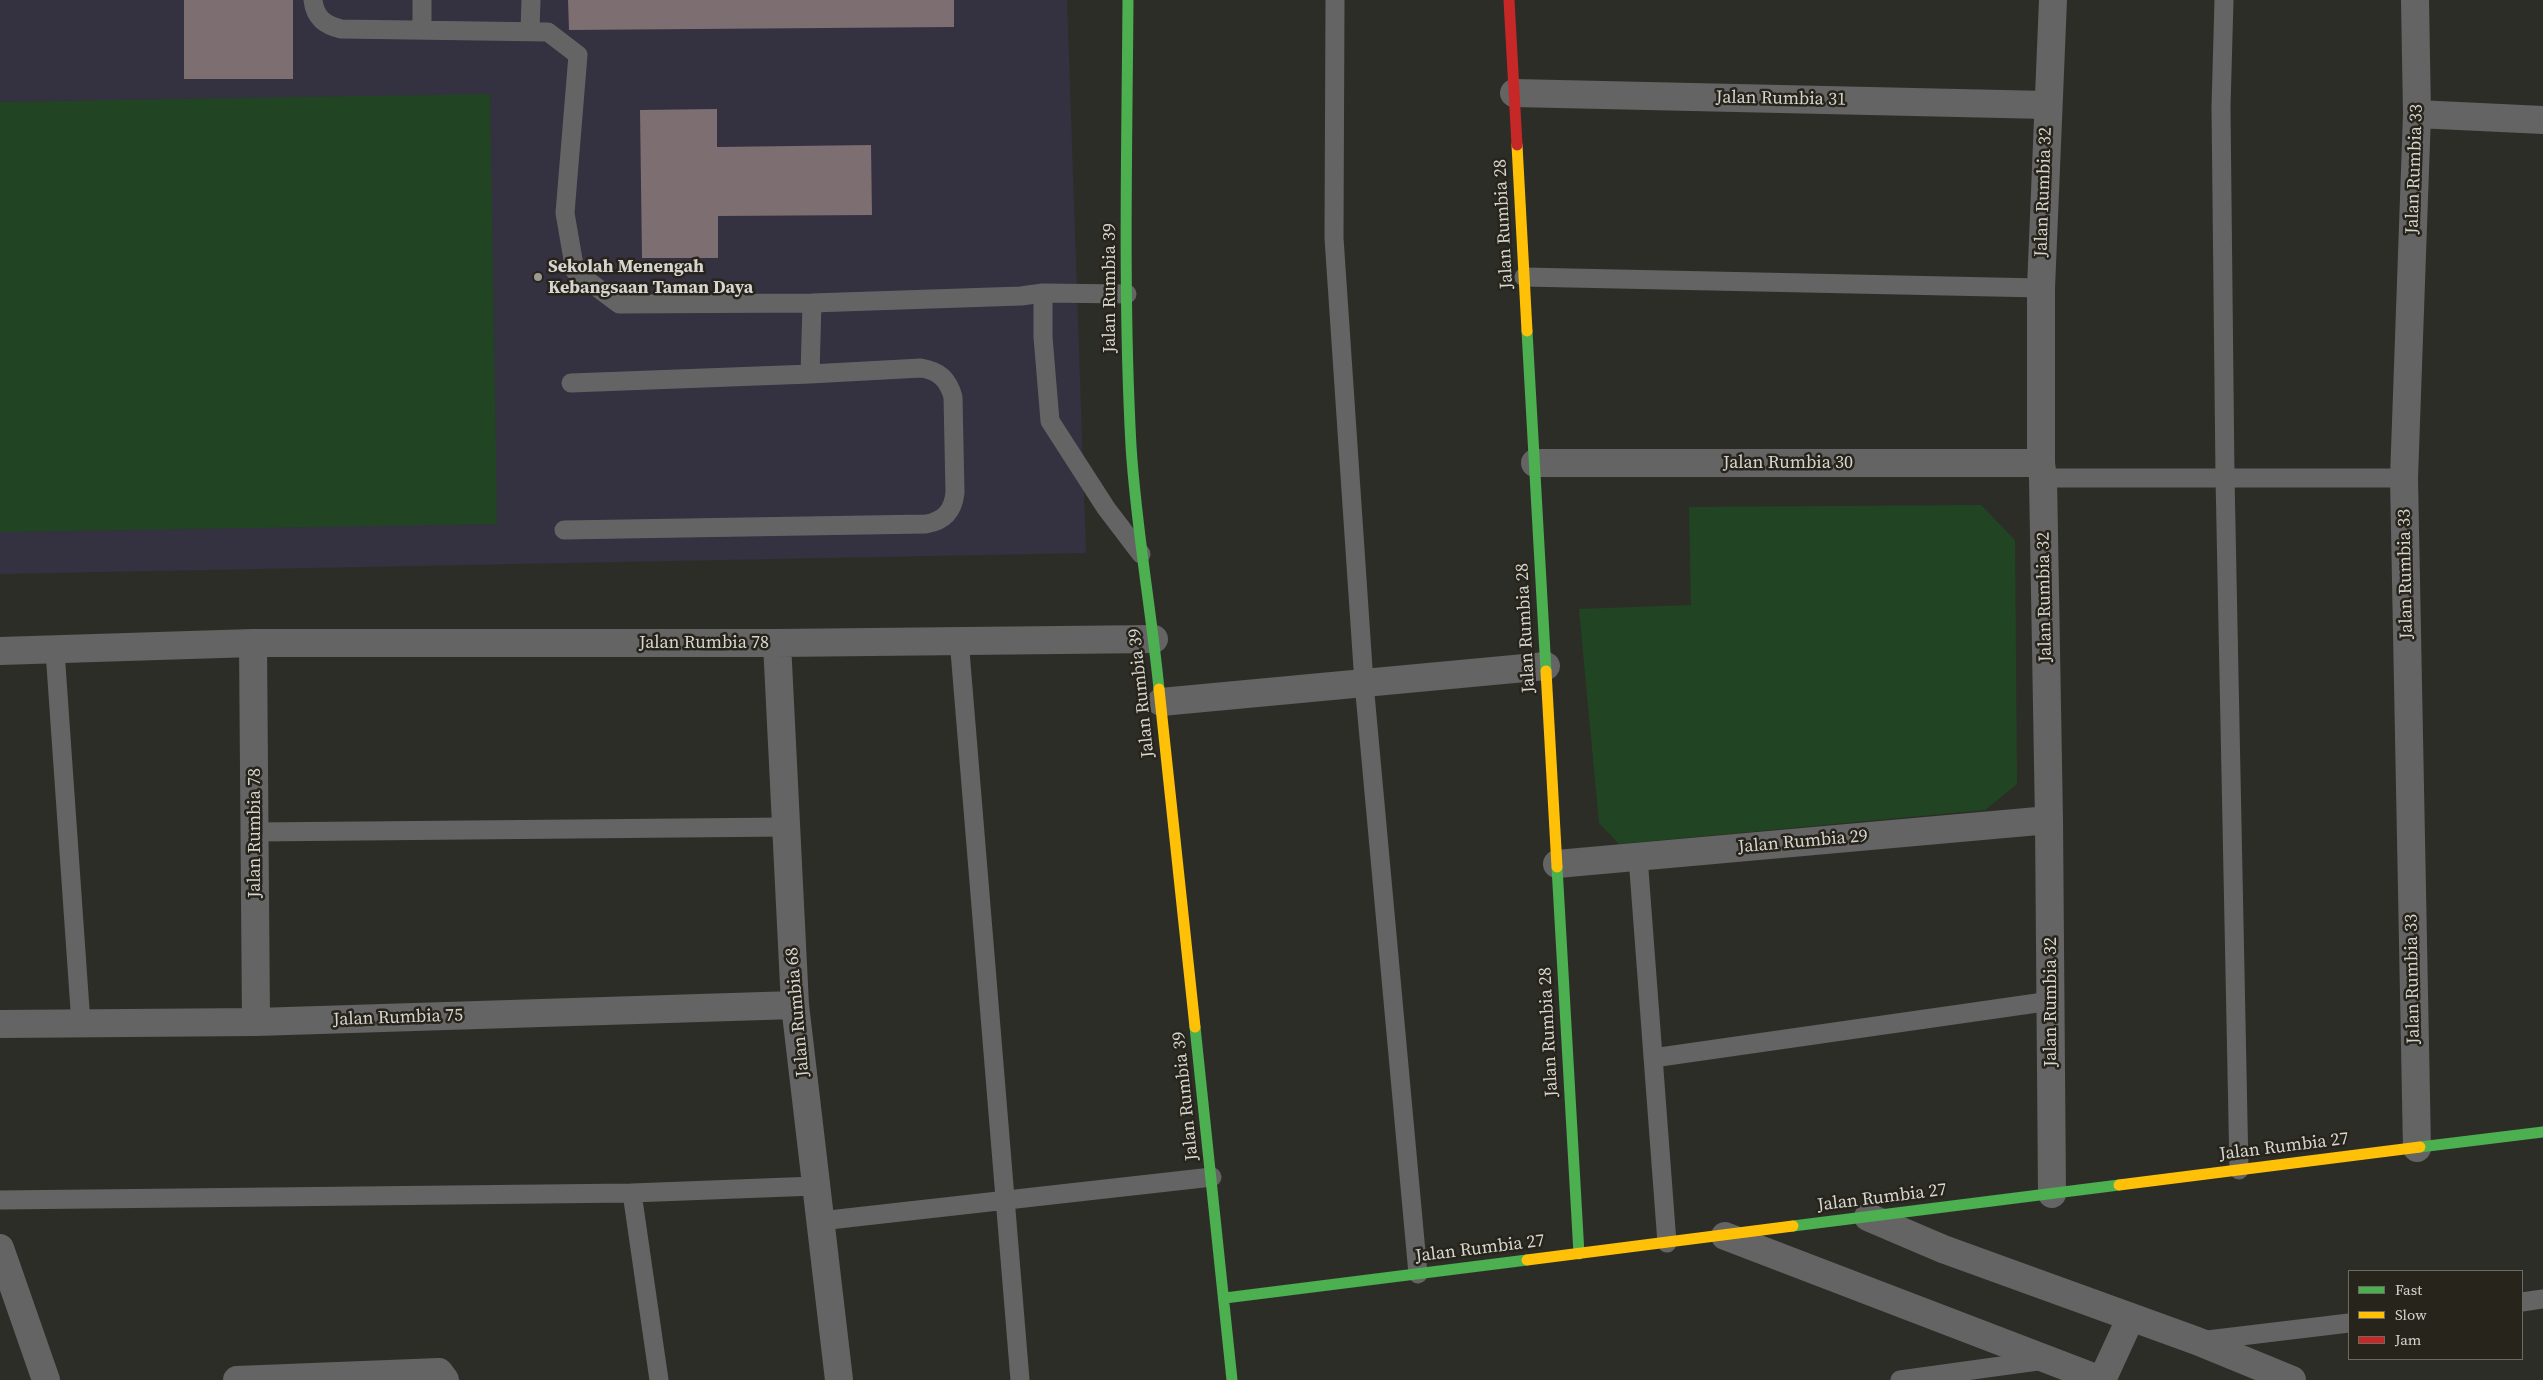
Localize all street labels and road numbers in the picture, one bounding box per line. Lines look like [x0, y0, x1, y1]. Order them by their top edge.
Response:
street label: Jalan Rumbia 31 [1716, 87, 1846, 111]
street label: Jalan Rumbia 33 [2402, 104, 2428, 234]
street label: Jalan Rumbia 32 [2031, 127, 2057, 257]
street label: Jalan Rumbia 28 [1490, 158, 1518, 290]
street label: Jalan Rumbia 39 [1099, 223, 1121, 353]
street label: Jalan Rumbia 30 [1723, 452, 1853, 474]
street label: Jalan Rumbia 33 [2394, 509, 2418, 639]
street label: Jalan Rumbia 32 [2033, 532, 2057, 662]
street label: Jalan Rumbia 28 [1512, 562, 1540, 694]
street label: Jalan Rumbia 39 [1124, 627, 1160, 759]
street label: Jalan Rumbia 78 [639, 632, 769, 654]
street label: Jalan Rumbia 78 [244, 768, 266, 898]
street label: Jalan Rumbia 29 [1737, 826, 1869, 858]
street label: Jalan Rumbia 33 [2401, 914, 2425, 1044]
street label: Jalan Rumbia 32 [2040, 937, 2062, 1067]
street label: Jalan Rumbia 68 [782, 946, 814, 1078]
street label: Jalan Rumbia 28 [1535, 966, 1563, 1098]
street label: Jalan Rumbia 75 [333, 1005, 463, 1031]
street label: Jalan Rumbia 39 [1168, 1030, 1204, 1162]
street label: Jalan Rumbia 27 [2218, 1128, 2350, 1166]
street label: Jalan Rumbia 27 [1816, 1179, 1948, 1217]
street label: Jalan Rumbia 27 [1414, 1230, 1546, 1268]

